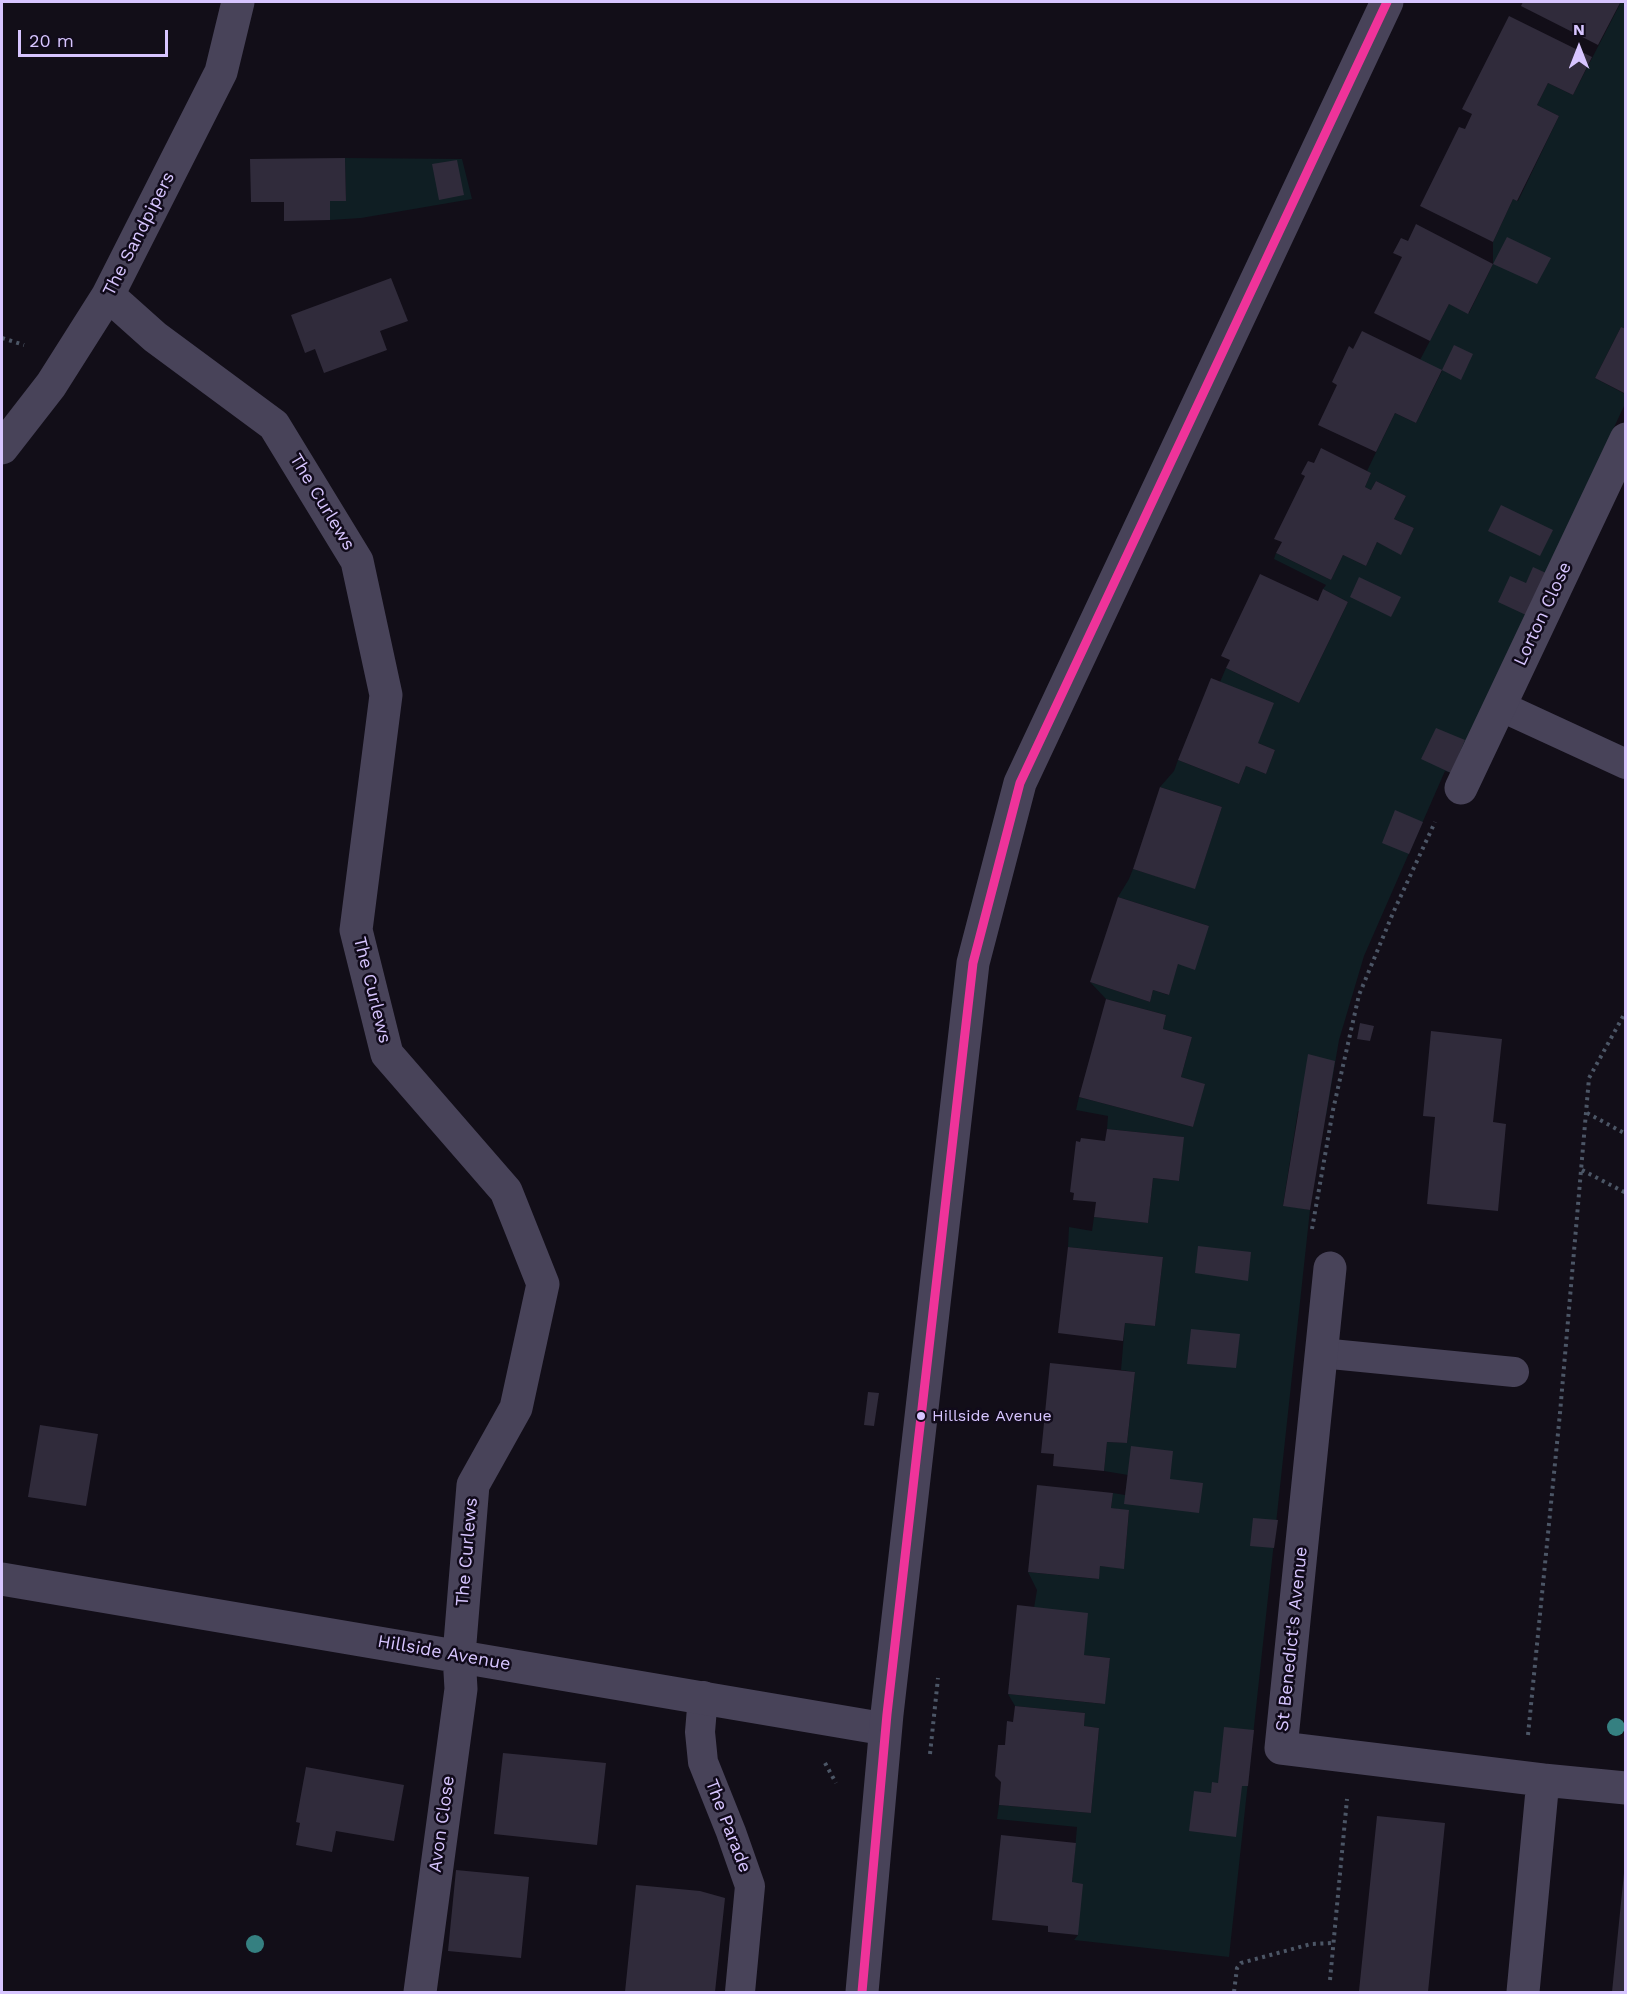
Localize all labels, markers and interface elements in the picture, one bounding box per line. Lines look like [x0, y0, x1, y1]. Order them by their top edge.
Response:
scale bar [21, 18, 171, 56]
north arrow [1549, 18, 1609, 78]
text: N [1573, 20, 1585, 39]
text: 20 m [29, 30, 74, 51]
street label: The Sandpipers [98, 168, 180, 300]
street label: The Curlews [285, 450, 359, 554]
street label: Lorton Close [1509, 559, 1577, 669]
street label: The Curlews [348, 935, 396, 1045]
place label: Hillside Avenue [932, 1406, 1052, 1426]
marker: Hillside Avenue [915, 1410, 927, 1422]
street label: The Curlews [451, 1497, 483, 1607]
street label: St Benedict's Avenue [1272, 1545, 1312, 1733]
street label: Hillside Avenue [376, 1631, 512, 1675]
street label: Avon Close [425, 1774, 459, 1874]
street label: The Parade [700, 1776, 756, 1876]

